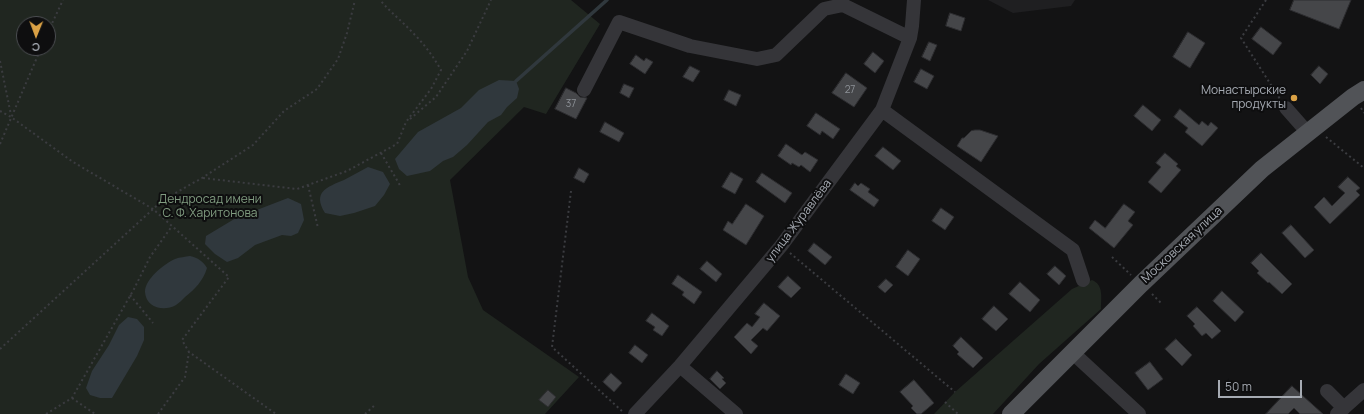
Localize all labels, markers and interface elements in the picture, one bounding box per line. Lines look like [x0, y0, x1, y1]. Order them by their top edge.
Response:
north arrow [16, 16, 56, 56]
text: С [32, 40, 40, 55]
house number: 27 [845, 84, 855, 96]
place label: Монастырские продукты [1201, 84, 1286, 112]
marker: Монастырские продукты [1289, 93, 1299, 103]
house number: 37 [566, 98, 576, 110]
street label: улица Журавлёва [763, 177, 835, 265]
park label: Дендросад имени С. Ф. Харитонова [158, 193, 262, 221]
street label: Московская улица [1139, 204, 1225, 286]
scale bar [1220, 372, 1304, 398]
text: 50 m [1225, 378, 1252, 395]

